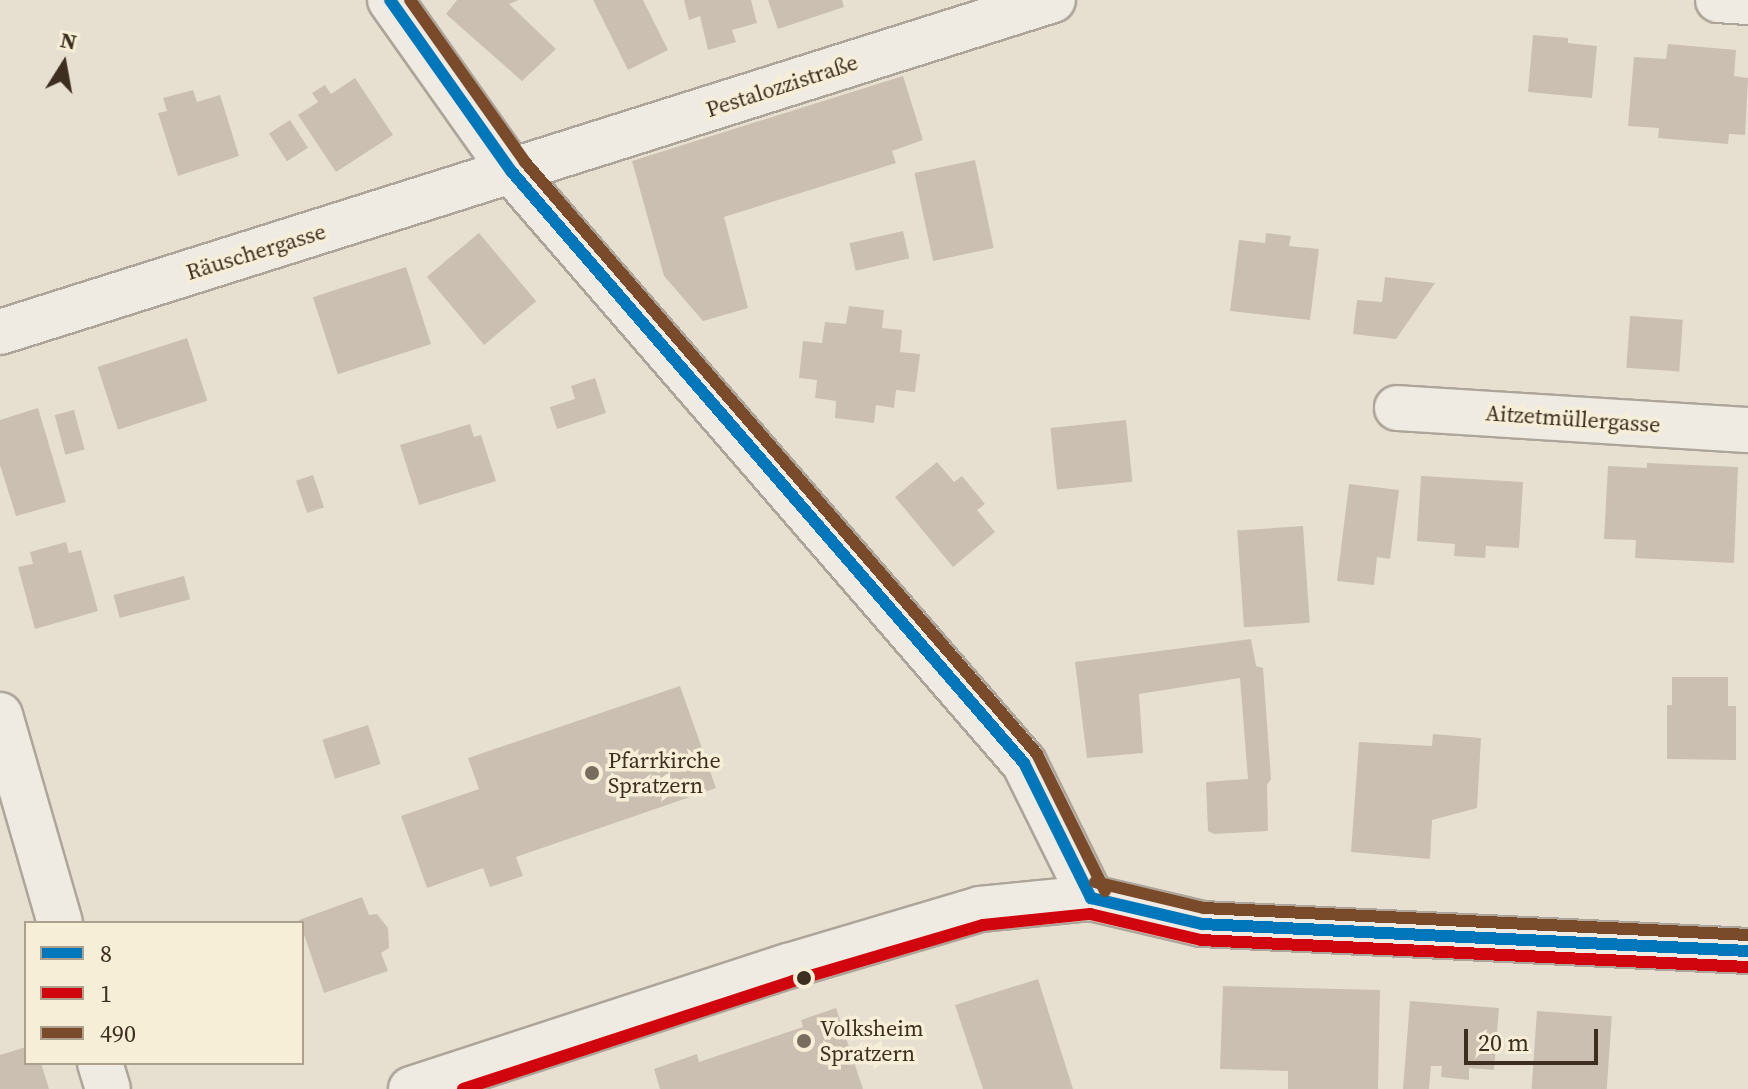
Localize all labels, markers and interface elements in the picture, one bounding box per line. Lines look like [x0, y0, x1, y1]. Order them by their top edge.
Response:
north arrow [24, 24, 104, 104]
text: N [58, 24, 79, 57]
street label: Pestalozzistraße [703, 49, 861, 123]
street label: Räuschergasse [183, 218, 329, 286]
street label: Aitzetmüllergasse [1485, 400, 1661, 438]
place label: Pfarrkirche Spratzern [608, 747, 721, 798]
marker: Pfarrkirche Spratzern [583, 764, 601, 782]
legend [24, 921, 304, 1065]
text: 8 [100, 937, 112, 970]
unlabelled marker [796, 970, 812, 986]
text: 1 [100, 977, 112, 1010]
scale bar [1468, 1013, 1602, 1063]
place label: Volksheim Spratzern [820, 1015, 924, 1066]
text: 490 [100, 1017, 136, 1050]
text: 20 m [1478, 1026, 1529, 1059]
marker: Volksheim Spratzern [795, 1032, 813, 1050]

